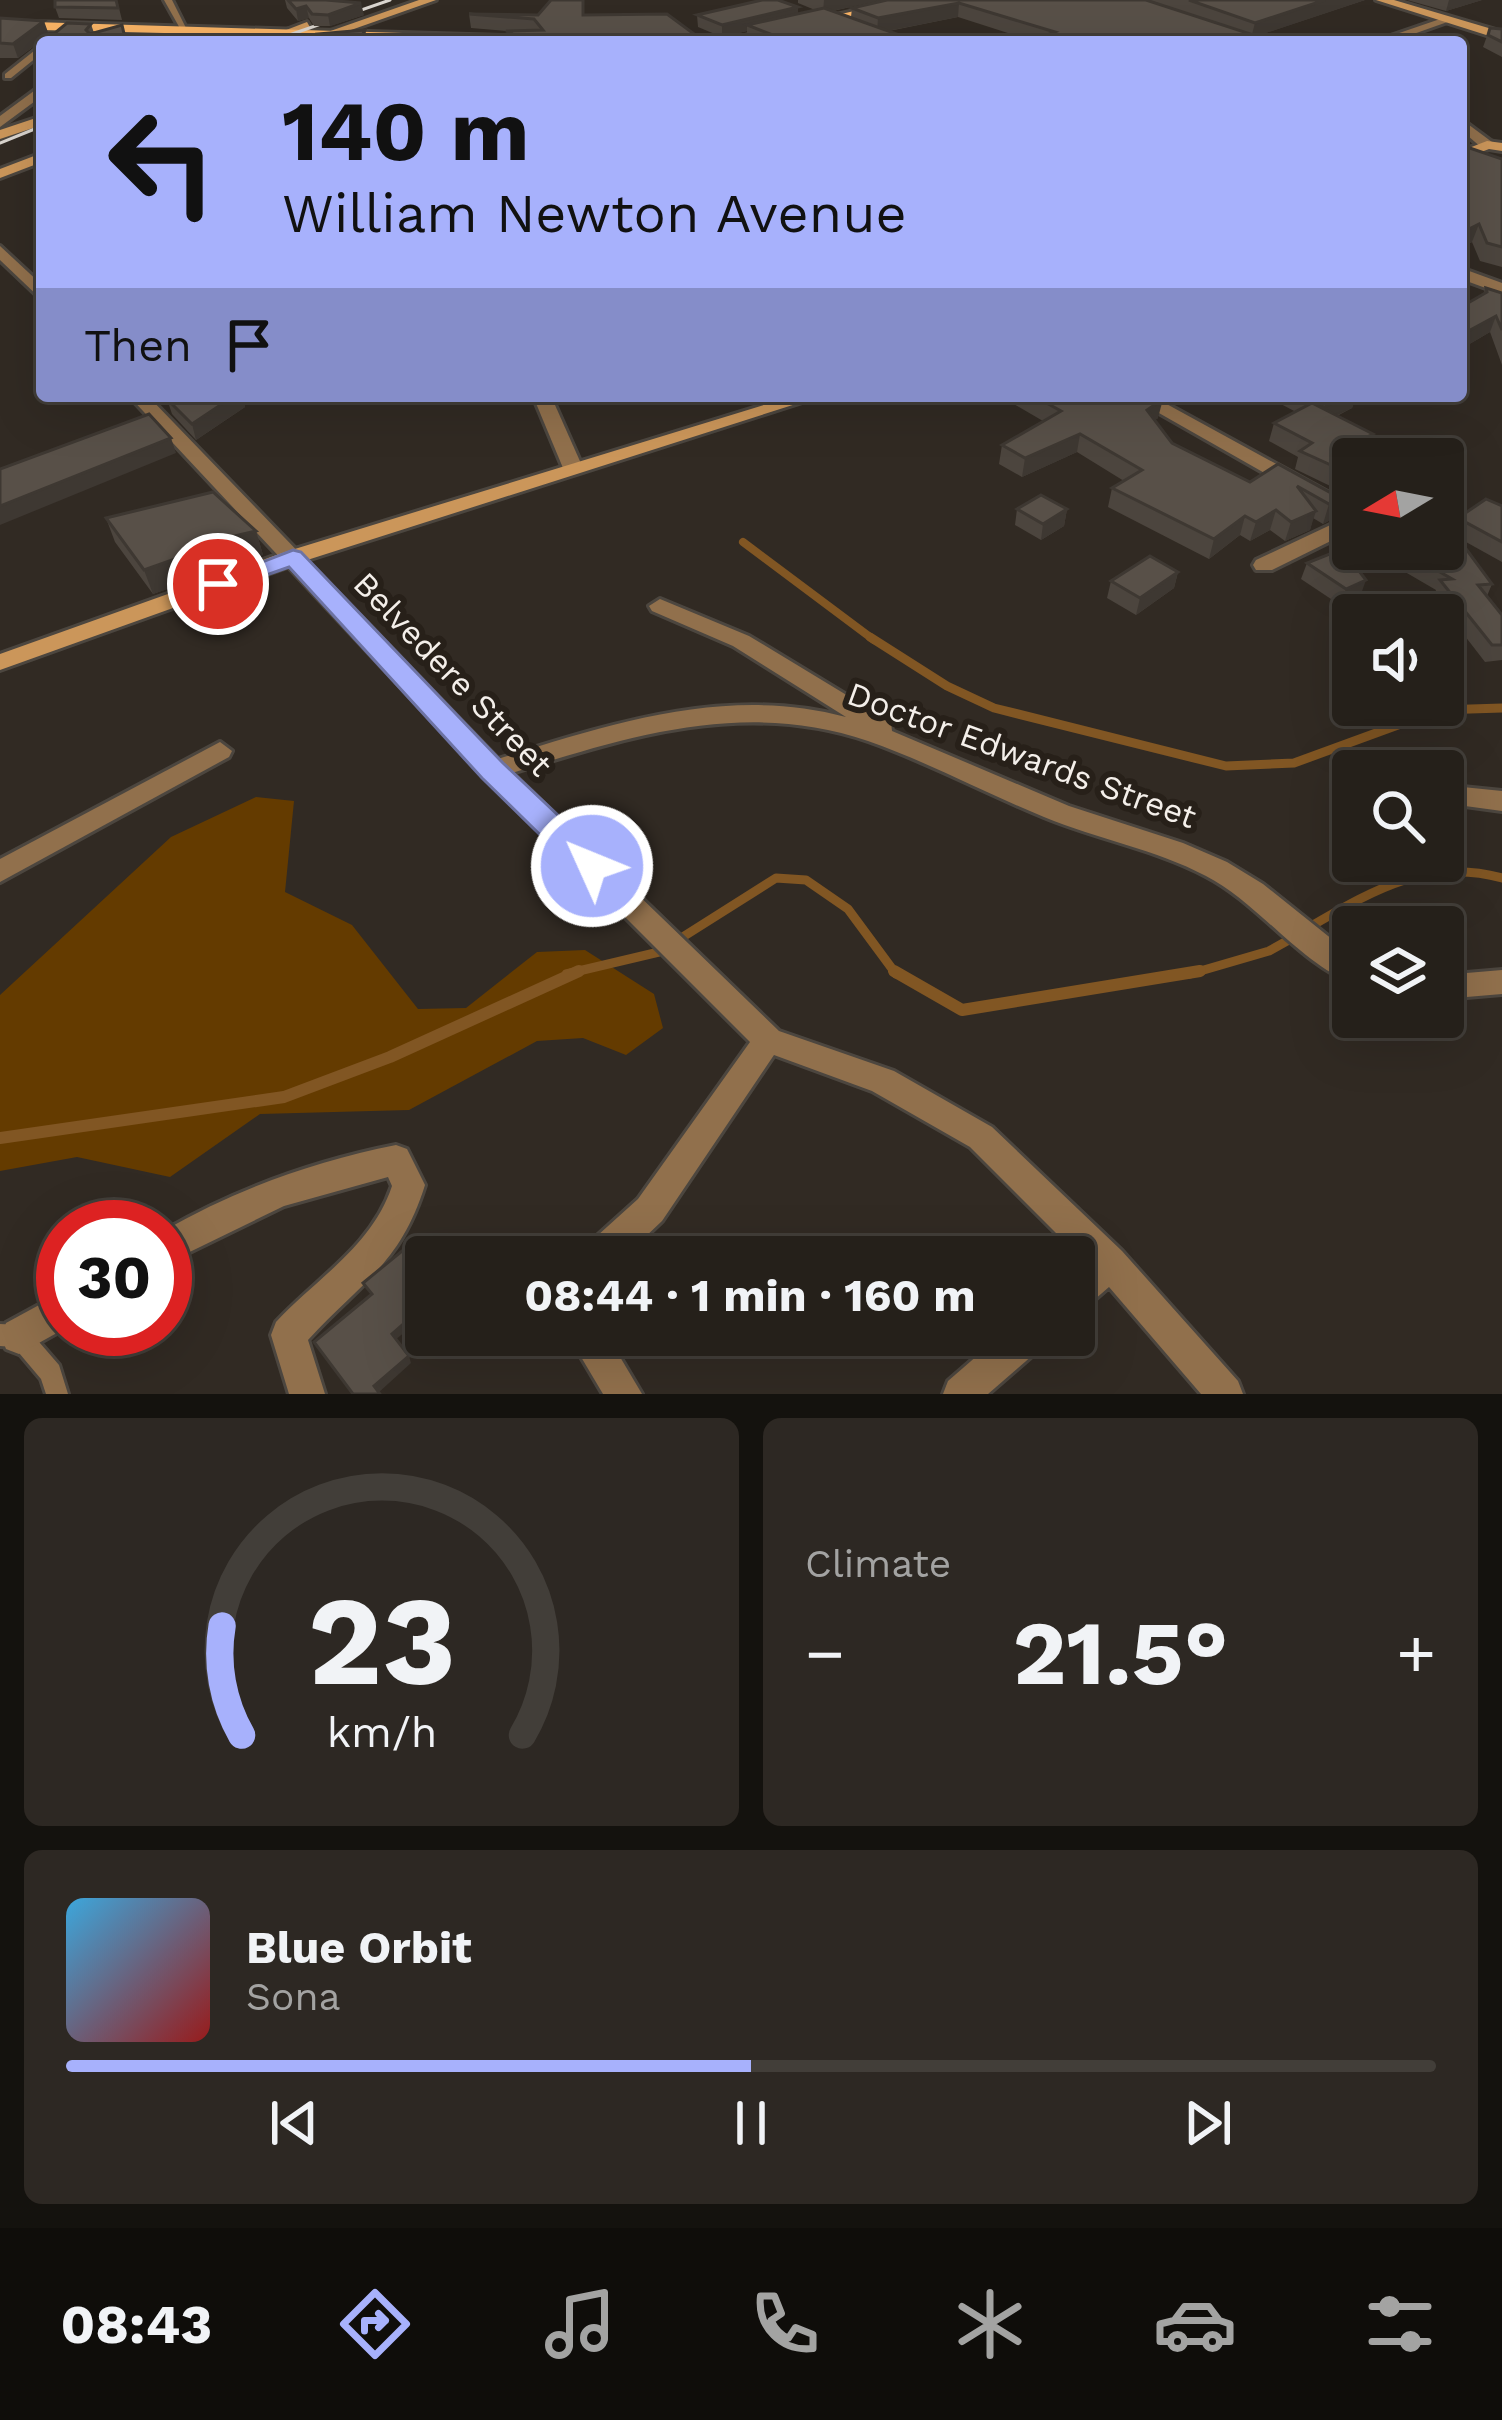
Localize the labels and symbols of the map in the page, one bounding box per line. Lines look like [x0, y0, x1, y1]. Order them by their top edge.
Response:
north arrow [1332, 438, 1464, 570]
pin [167, 533, 269, 635]
street label: Belvedere Street [346, 564, 560, 784]
street label: Doctor Edwards Street [842, 674, 1202, 836]
position arrow [529, 803, 655, 929]
speed limit sign: 30 [36, 1200, 192, 1356]

